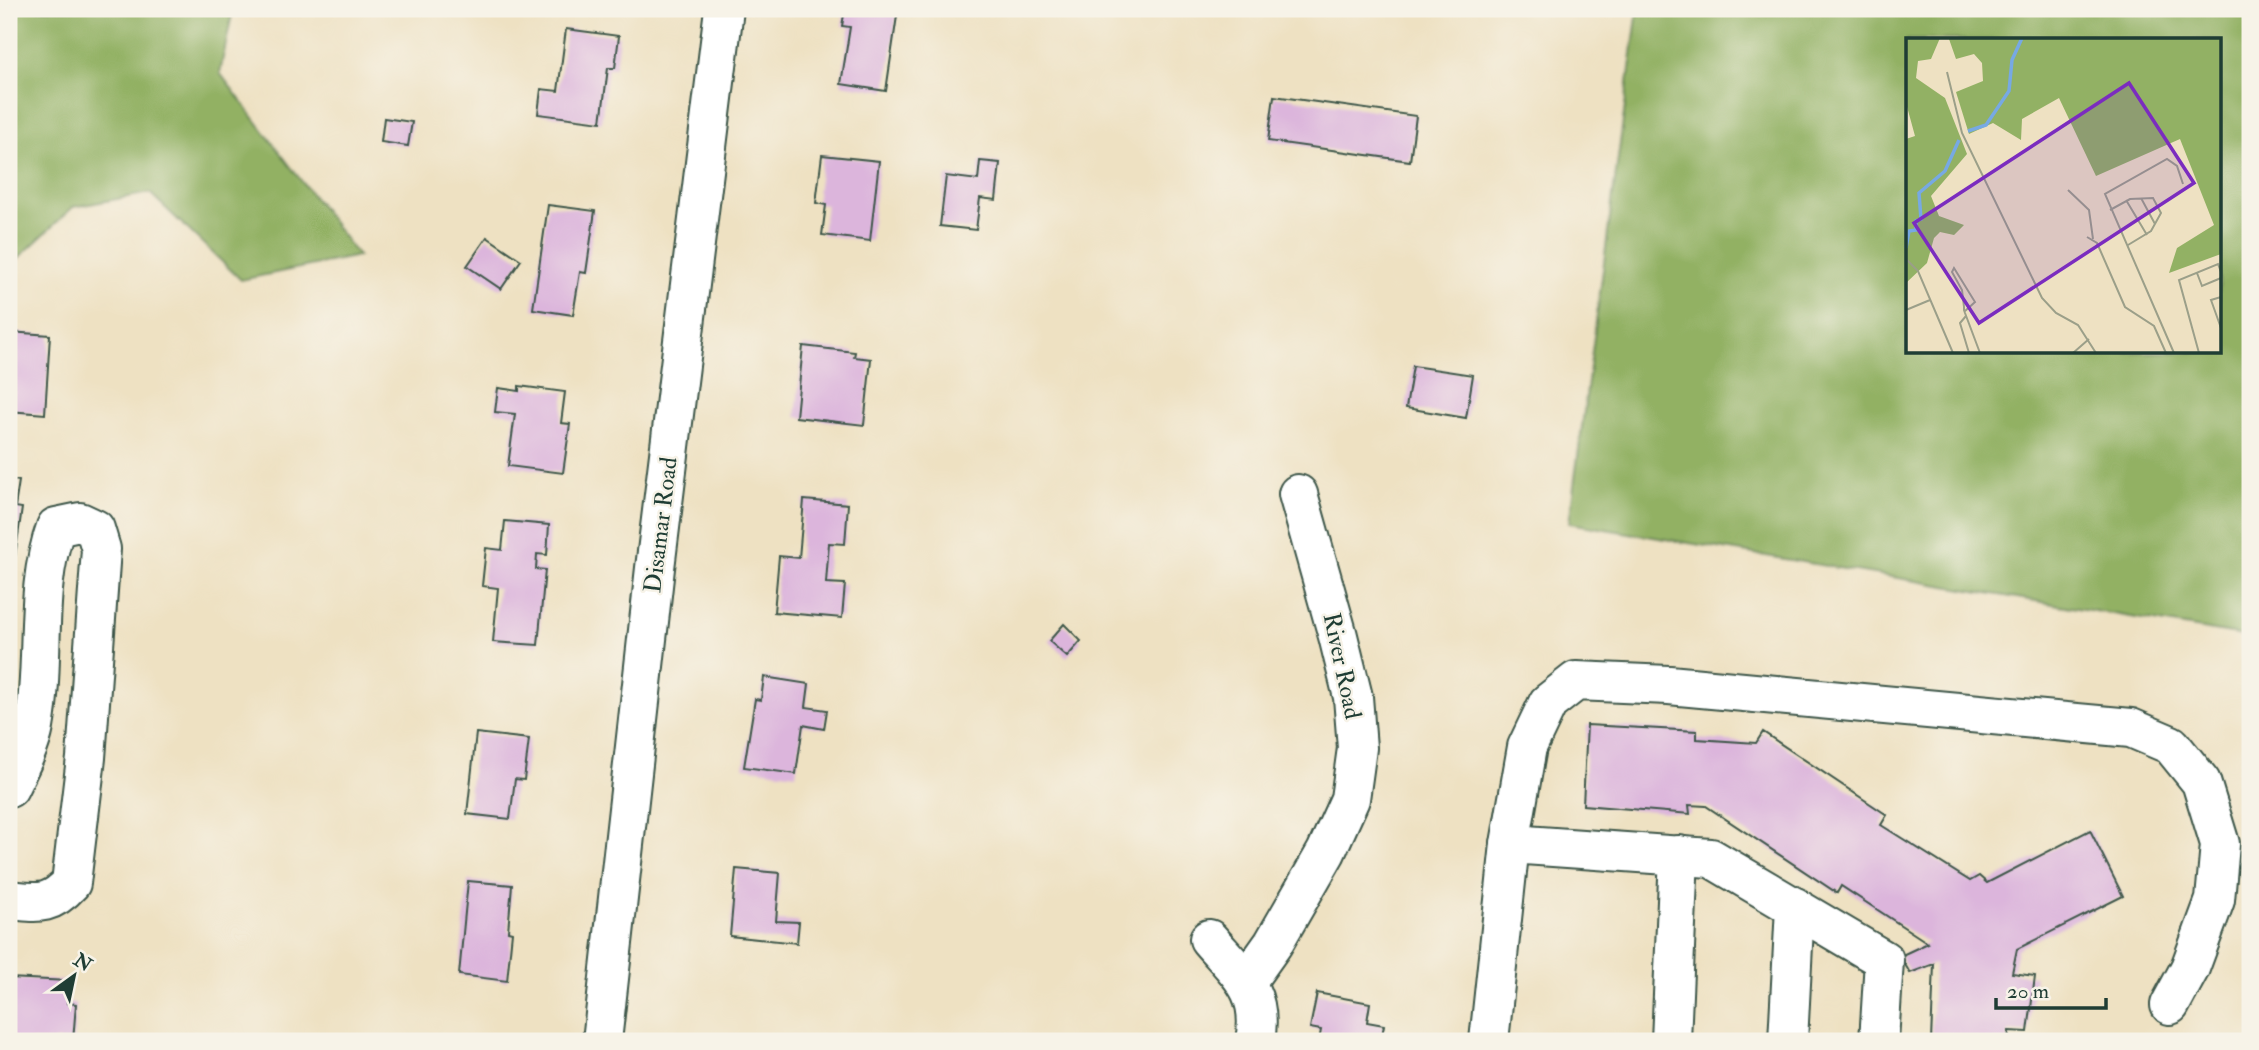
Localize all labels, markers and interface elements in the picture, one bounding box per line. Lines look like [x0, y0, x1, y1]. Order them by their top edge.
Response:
inset map [1906, 38, 2220, 354]
street label: Disamar Road [637, 455, 685, 595]
street label: River Road [1316, 610, 1368, 722]
north arrow [38, 942, 108, 1012]
text: N [68, 947, 97, 978]
scale bar [1996, 966, 2107, 1010]
text: 20 m [2007, 978, 2049, 1005]

